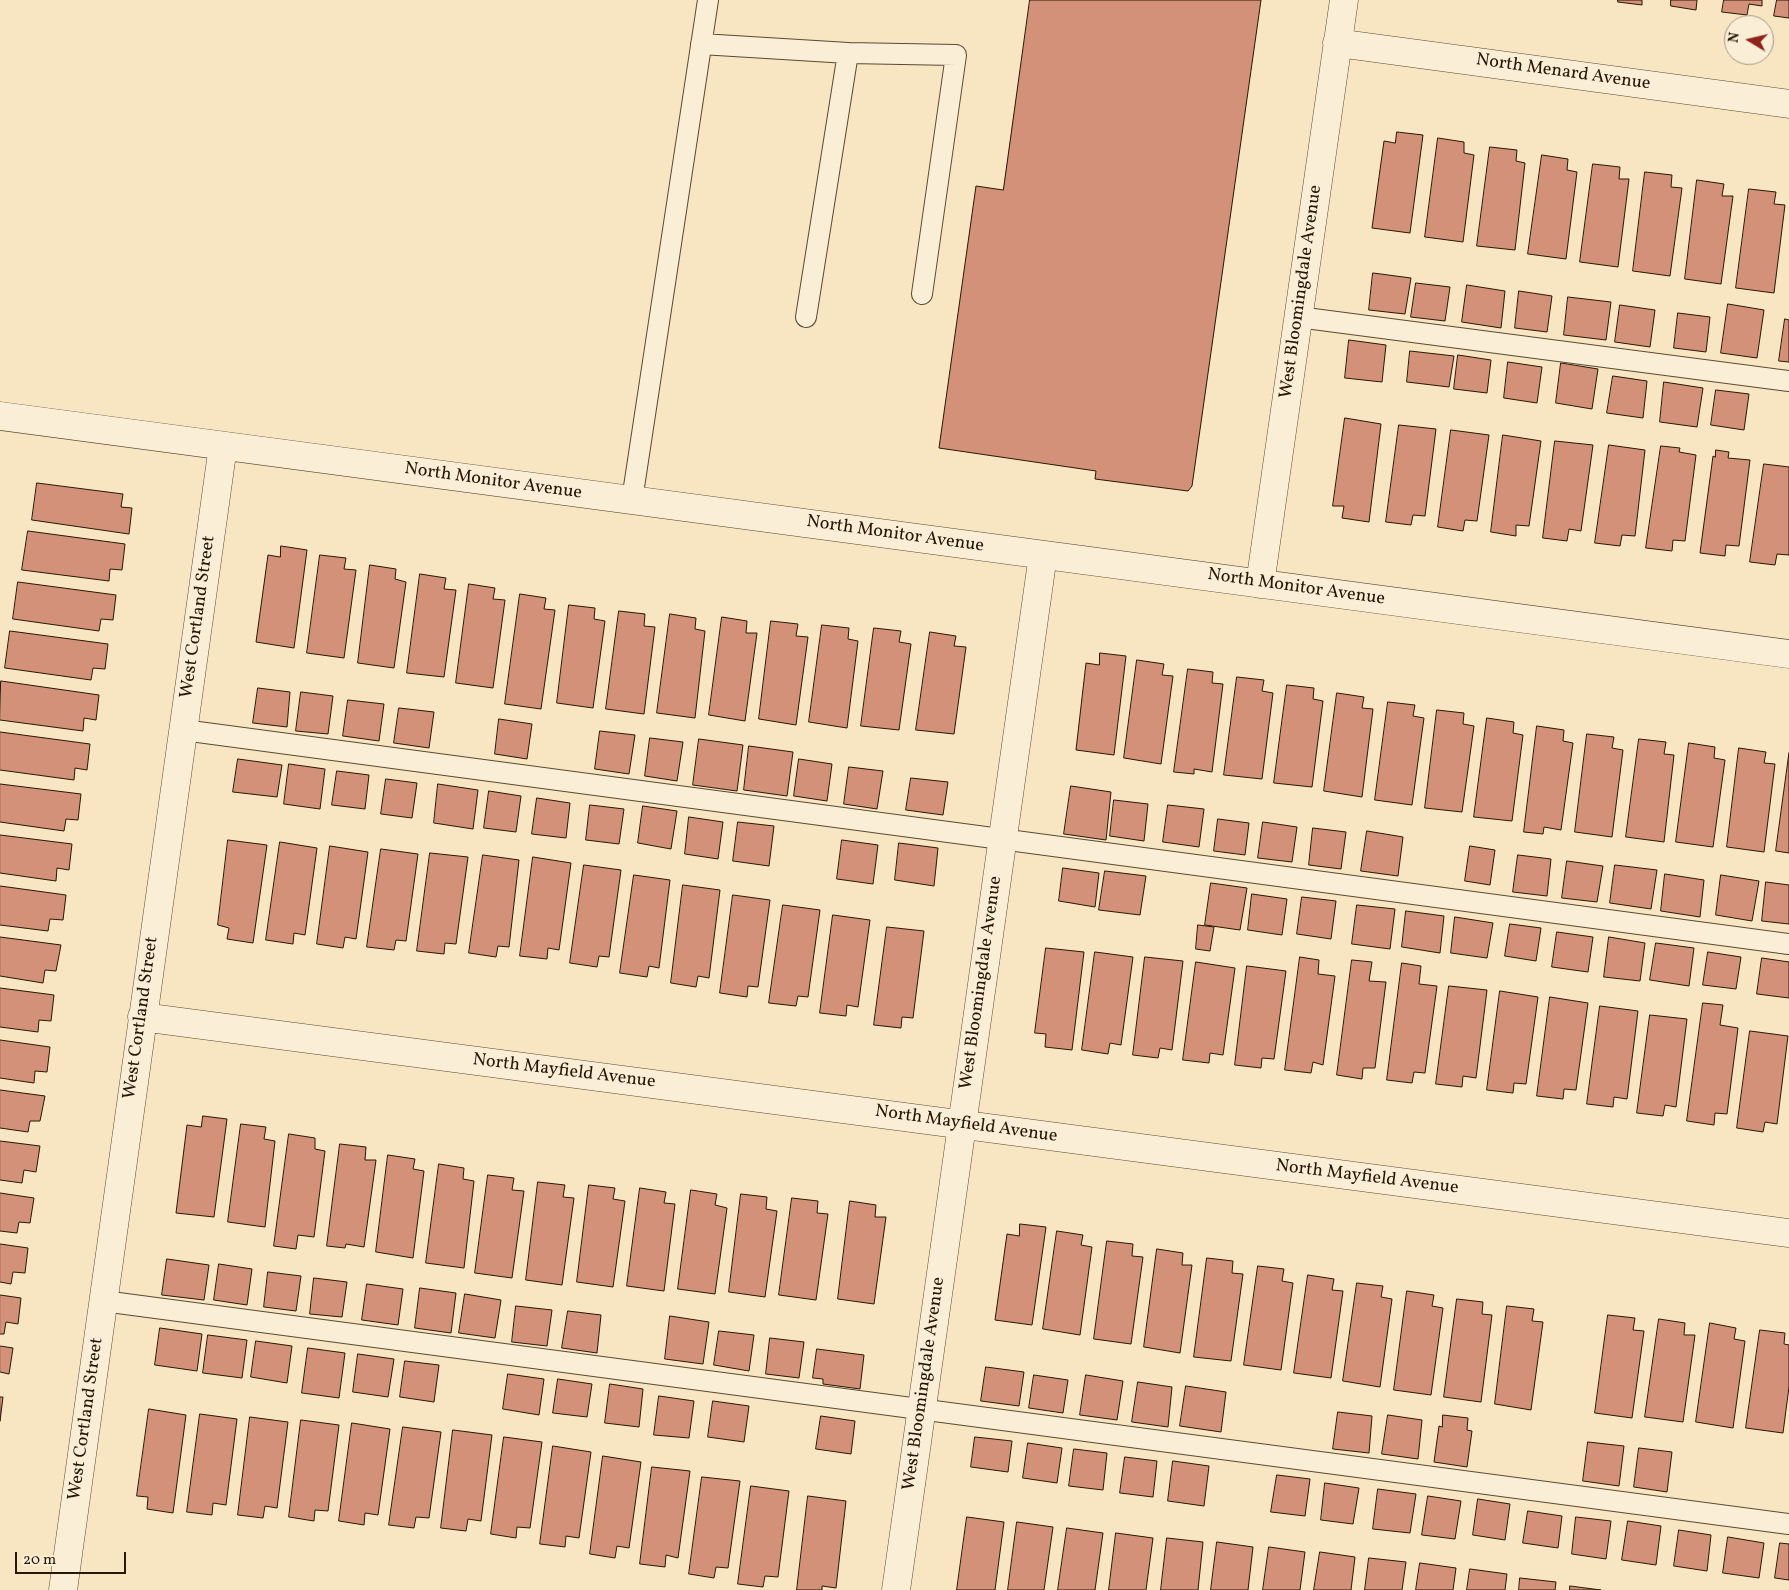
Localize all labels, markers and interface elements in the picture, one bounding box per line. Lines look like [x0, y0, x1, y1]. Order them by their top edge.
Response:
north arrow [1724, 15, 1774, 65]
text: N [1724, 31, 1745, 44]
street label: North Menard Avenue [1474, 50, 1652, 96]
street label: West Bloomingdale Avenue [1276, 184, 1328, 400]
street label: North Monitor Avenue [403, 459, 583, 505]
street label: North Monitor Avenue [805, 512, 985, 558]
street label: West Cortland Street [177, 534, 221, 700]
street label: North Monitor Avenue [1206, 565, 1386, 611]
street label: West Bloomingdale Avenue [956, 875, 1008, 1091]
street label: West Cortland Street [120, 935, 164, 1101]
street label: North Mayfield Avenue [471, 1050, 657, 1094]
street label: North Mayfield Avenue [873, 1102, 1059, 1148]
street label: North Mayfield Avenue [1274, 1156, 1460, 1200]
street label: West Bloomingdale Avenue [899, 1276, 951, 1492]
street label: West Cortland Street [65, 1336, 109, 1502]
scale bar [18, 1542, 129, 1574]
text: 20 m [23, 1550, 56, 1571]

